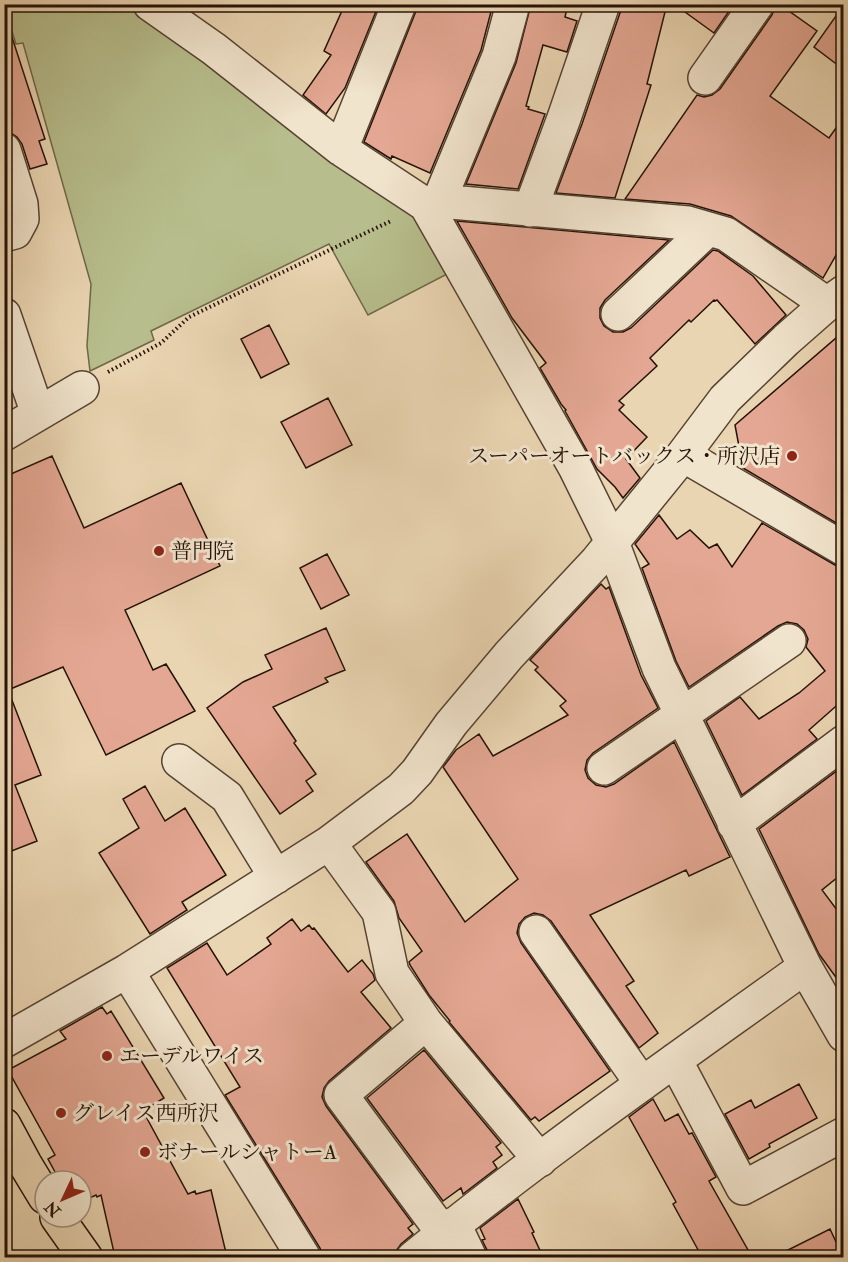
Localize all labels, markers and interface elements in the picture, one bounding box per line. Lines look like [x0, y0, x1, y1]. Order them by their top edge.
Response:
place label: スーパーオートバックス・所沢店 [468, 443, 780, 470]
marker: スーパーオートバックス・所沢店 [785, 449, 799, 463]
place label: 普門院 [171, 538, 234, 565]
marker: 普門院 [152, 544, 166, 558]
place label: エーデルワイス [119, 1043, 264, 1070]
marker: エーデルワイス [100, 1049, 114, 1063]
place label: グレイス西所沢 [73, 1100, 219, 1127]
marker: グレイス西所沢 [54, 1106, 68, 1120]
place label: ボナールシャトーA [157, 1139, 337, 1166]
marker: ボナールシャトーA [138, 1145, 152, 1159]
north arrow [33, 1169, 93, 1229]
text: N [40, 1196, 66, 1222]

